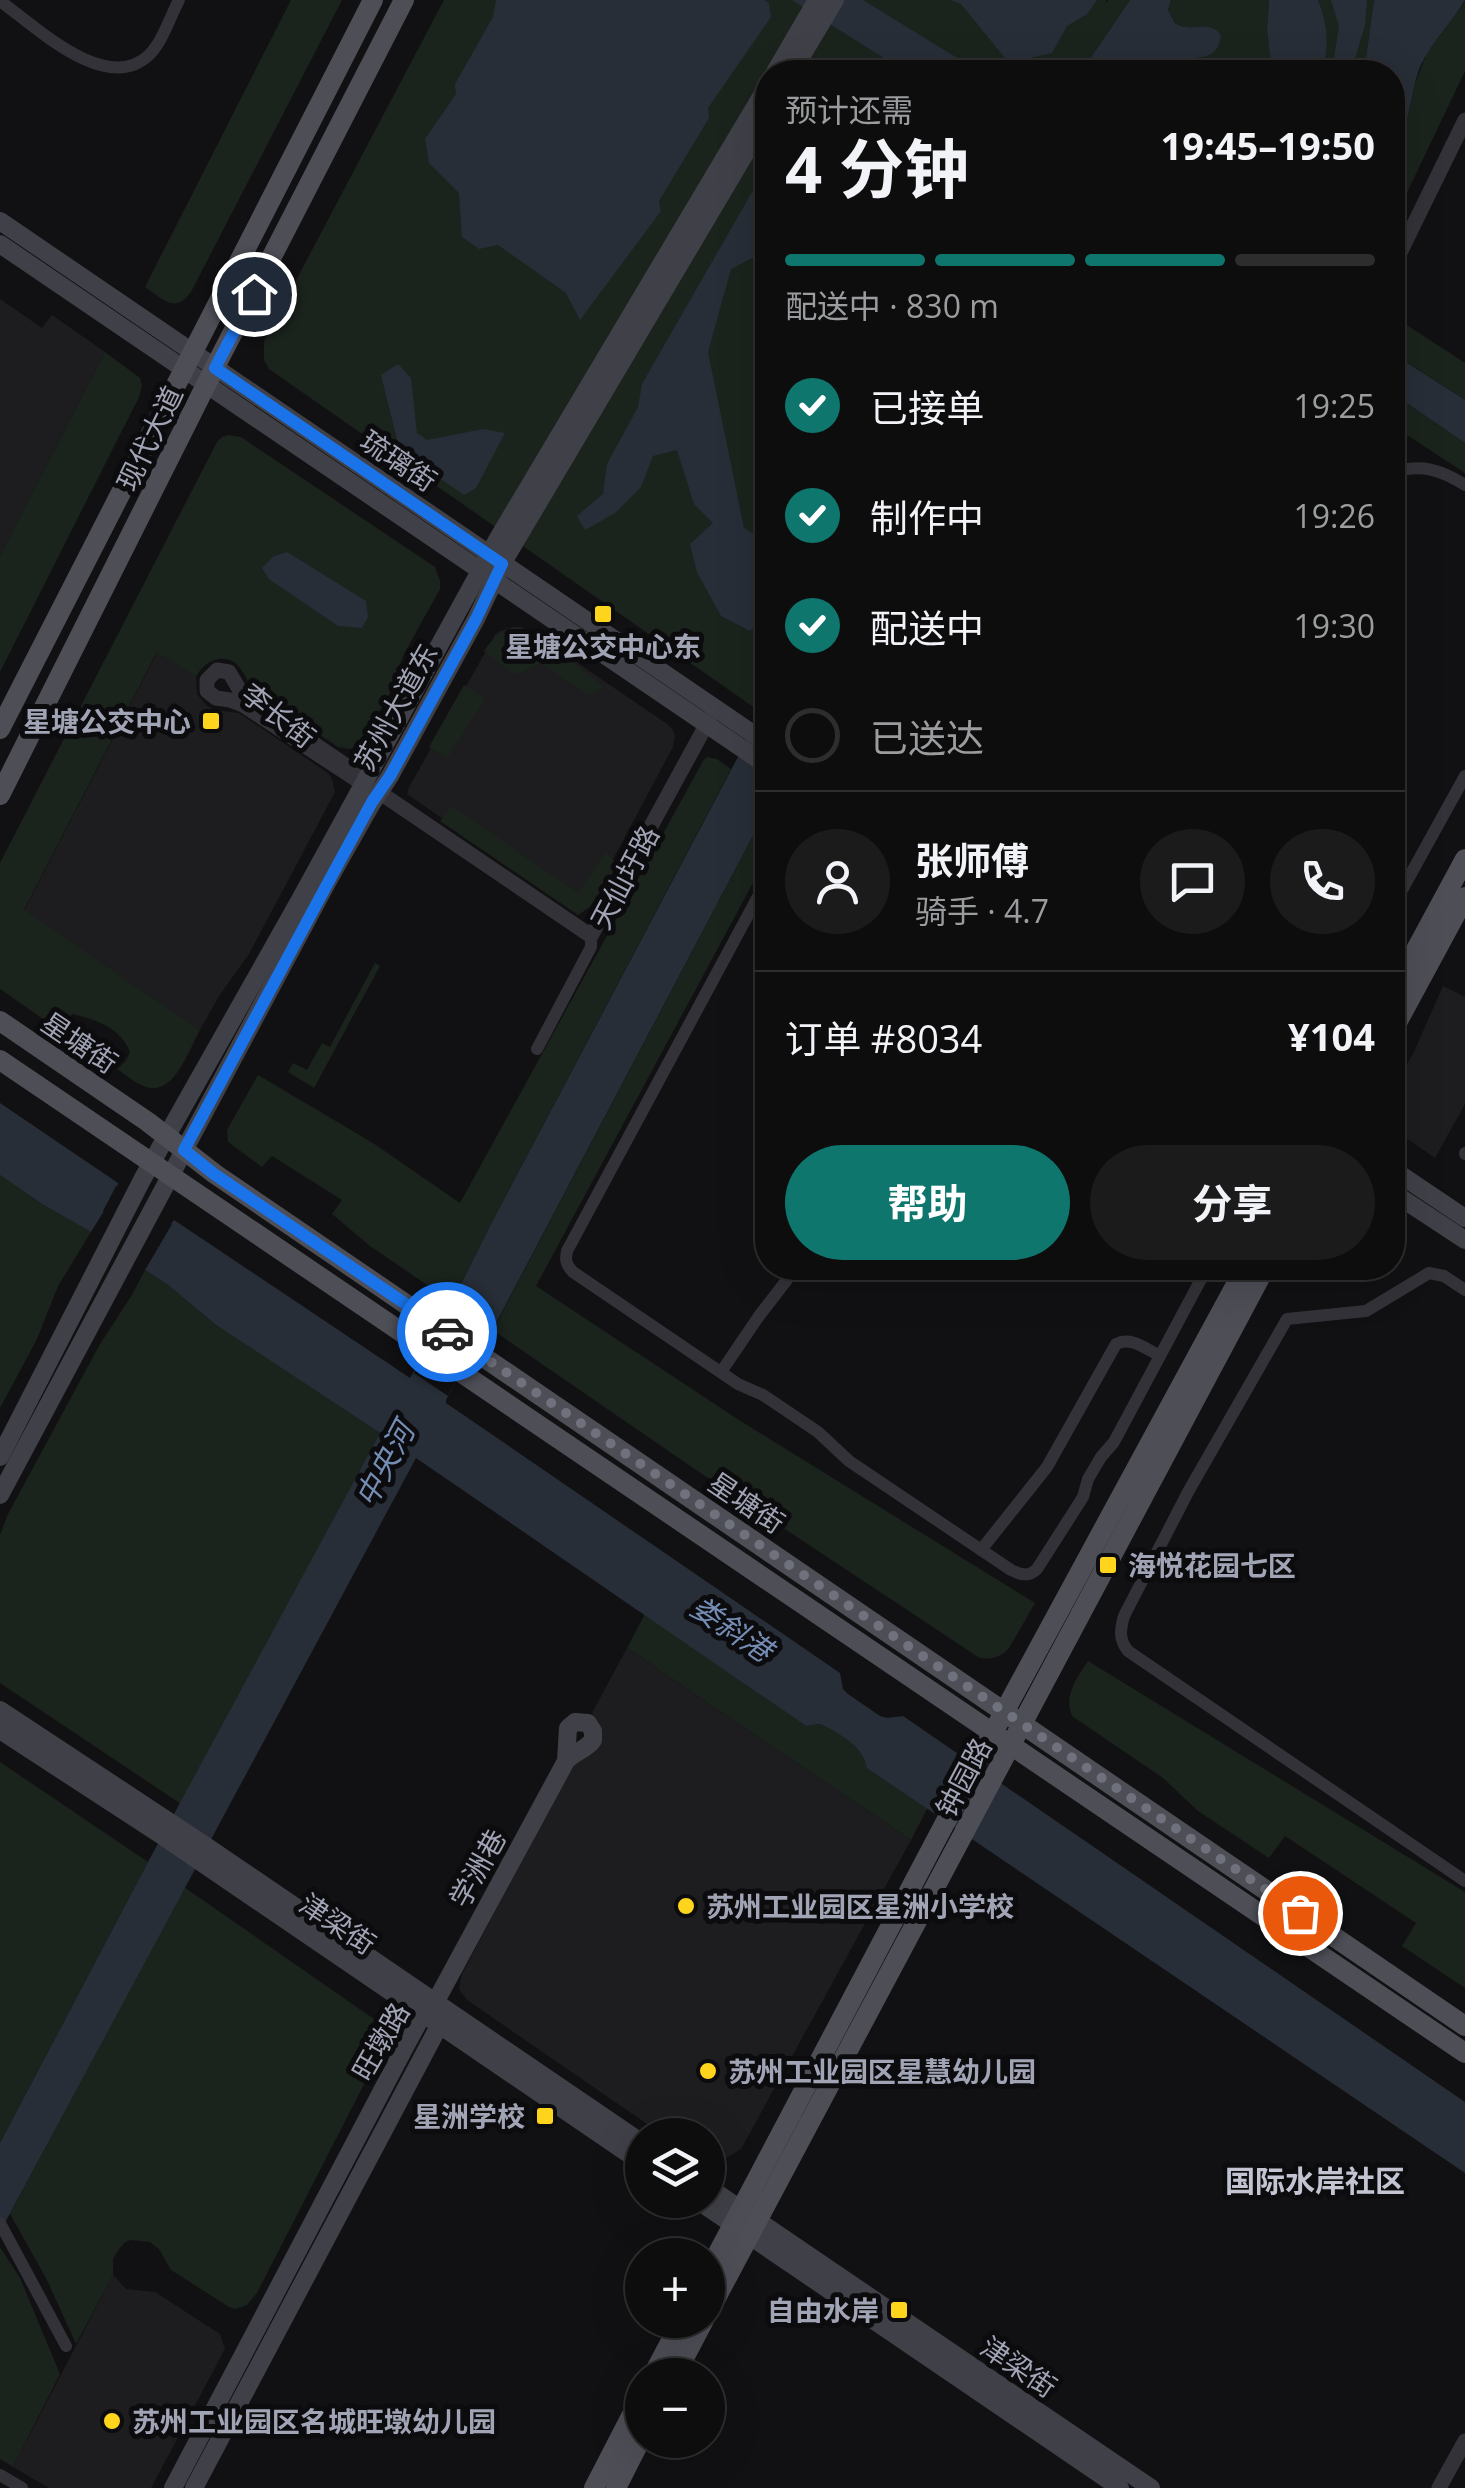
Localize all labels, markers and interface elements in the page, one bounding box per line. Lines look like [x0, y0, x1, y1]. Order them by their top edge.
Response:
text: 预计还需 [785, 88, 913, 131]
text: 19:45–19:50 [1161, 119, 1375, 171]
text: 4 分钟 [785, 124, 969, 212]
pin [212, 252, 297, 337]
icon: home [227, 267, 282, 322]
text: 配送中 · 830 m [785, 284, 999, 327]
icon: check [785, 378, 840, 433]
street label: 现代大道 [107, 379, 191, 497]
text: 已接单 [870, 381, 984, 433]
text: 19:25 [1293, 384, 1375, 427]
street label: 琉璃街 [354, 421, 444, 499]
icon: check [785, 488, 840, 543]
text: 制作中 [870, 491, 984, 543]
text: 19:26 [1293, 494, 1375, 537]
icon: check [785, 598, 840, 653]
text: 配送中 [870, 601, 984, 653]
marker: 星塘公交中心东 [592, 603, 614, 625]
text: 19:30 [1293, 604, 1375, 647]
place label: 星塘公交中心东 [505, 627, 701, 665]
street label: 苏州大道东 [344, 637, 446, 777]
street label: 李长街 [234, 674, 324, 756]
place label: 星塘公交中心 [23, 702, 191, 740]
marker: 星塘公交中心 [200, 710, 222, 732]
text: 已送达 [870, 711, 984, 763]
street label: 天仙圩路 [581, 819, 667, 935]
button: person [785, 829, 890, 934]
button: chat [1140, 829, 1245, 934]
button: phone [1270, 829, 1375, 934]
text: 张师傅 [915, 834, 1029, 886]
text: 骑手 · 4.7 [915, 889, 1049, 932]
street label: 星塘街 [35, 1003, 125, 1081]
text: ¥104 [1288, 1010, 1375, 1062]
text: 订单 #8034 [785, 1012, 982, 1064]
button: 帮助 [785, 1145, 1070, 1260]
button: 分享 [1090, 1145, 1375, 1260]
courier [397, 1282, 497, 1382]
icon: car [420, 1305, 475, 1360]
water label: 中央河 [345, 1410, 426, 1513]
street label: 星塘街 [702, 1463, 792, 1541]
place label: 海悦花园七区 [1128, 1546, 1296, 1584]
marker: 海悦花园七区 [1097, 1554, 1119, 1576]
water label: 娄斜港 [683, 1586, 784, 1672]
street label: 钟园路 [927, 1731, 999, 1823]
street label: 学洲巷 [440, 1822, 514, 1914]
pin [1258, 1871, 1343, 1956]
street label: 津梁街 [293, 1884, 383, 1962]
icon: bag [1273, 1886, 1328, 1941]
place label: 苏州工业园区星洲小学校 [706, 1887, 1014, 1925]
marker: 苏州工业园区星洲小学校 [675, 1895, 697, 1917]
street label: 旺墩路 [343, 1995, 417, 2087]
place label: 苏州工业园区星慧幼儿园 [728, 2052, 1036, 2090]
marker: 苏州工业园区星慧幼儿园 [697, 2060, 719, 2082]
place label: 星洲学校 [413, 2097, 525, 2135]
marker: 星洲学校 [534, 2105, 556, 2127]
map controls [625, 2118, 725, 2458]
button: layers [625, 2118, 725, 2218]
district label: 国际水岸社区 [1225, 2160, 1405, 2201]
button: + [625, 2238, 725, 2338]
place label: 自由水岸 [767, 2291, 879, 2329]
marker: 自由水岸 [888, 2299, 910, 2321]
street label: 津梁街 [974, 2327, 1064, 2405]
button: − [625, 2358, 725, 2458]
place label: 苏州工业园区名城旺墩幼儿园 [132, 2402, 496, 2440]
marker: 苏州工业园区名城旺墩幼儿园 [101, 2410, 123, 2432]

